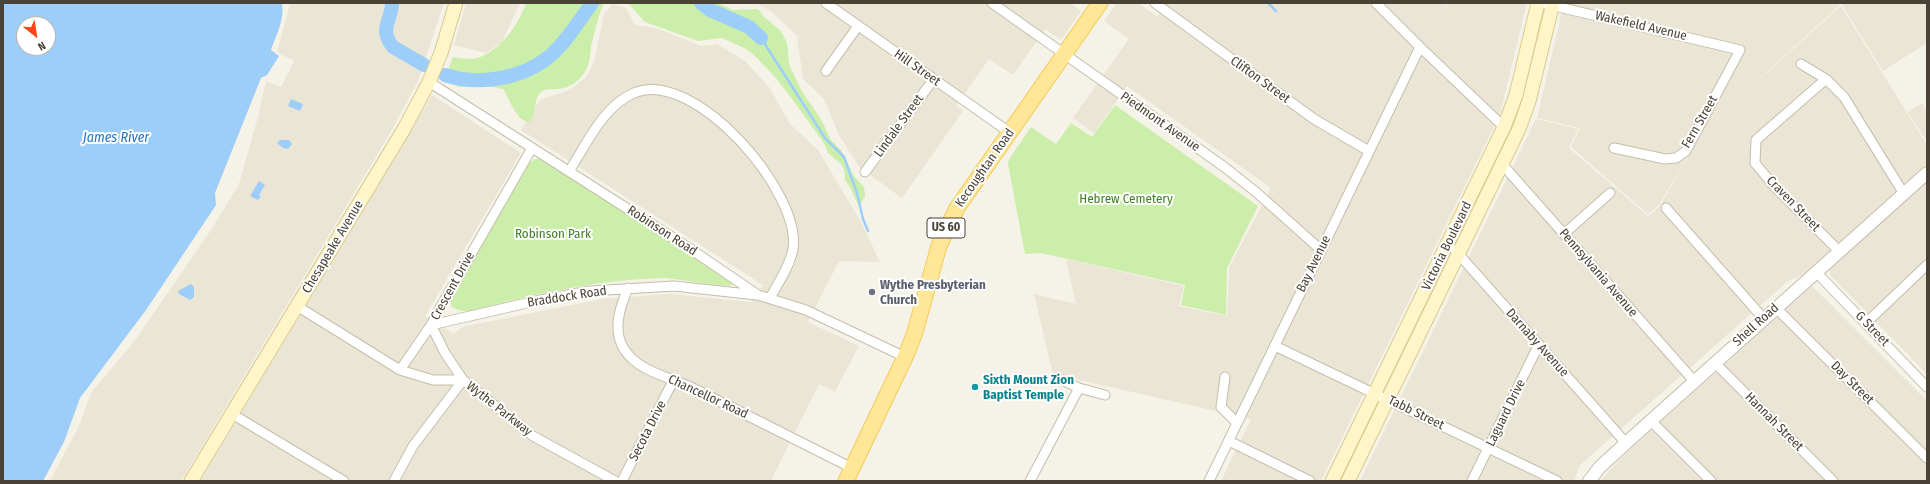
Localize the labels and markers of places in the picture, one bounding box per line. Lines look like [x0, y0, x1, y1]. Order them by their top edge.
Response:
place label: Wythe Presbyterian Church [880, 277, 986, 308]
marker: Wythe Presbyterian Church [867, 287, 877, 297]
place label: Sixth Mount Zion Baptist Temple [983, 372, 1074, 403]
marker: Sixth Mount Zion Baptist Temple [970, 382, 980, 392]

